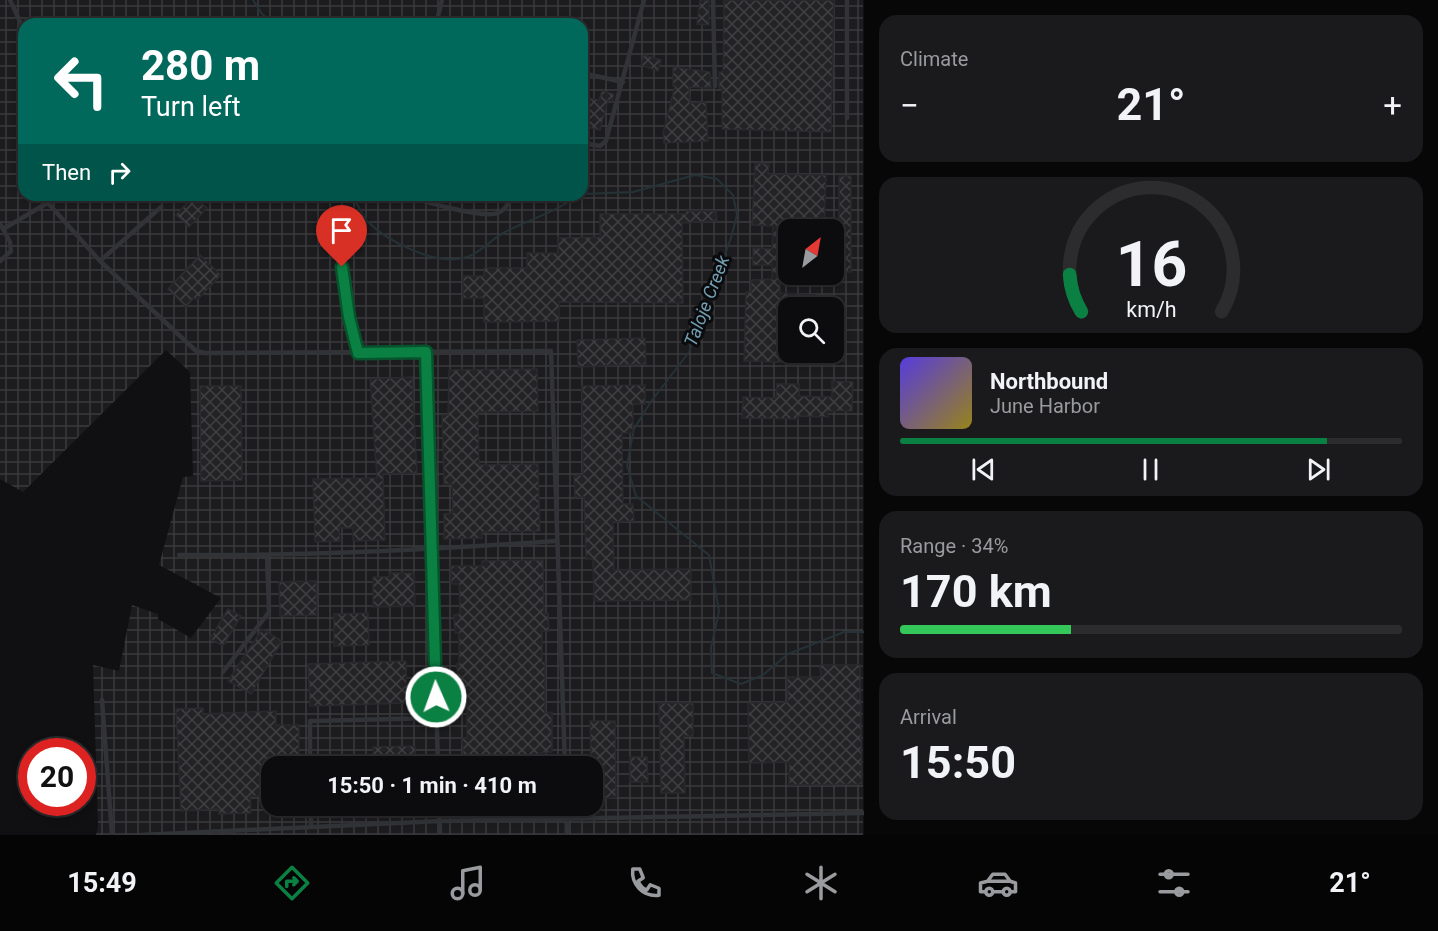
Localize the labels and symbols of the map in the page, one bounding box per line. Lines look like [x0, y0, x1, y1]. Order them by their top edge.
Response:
pin [316, 205, 367, 267]
north arrow [778, 219, 844, 285]
water label: Taloje Creek [680, 251, 734, 349]
position arrow [404, 665, 468, 729]
speed limit sign: 20 [18, 738, 96, 816]

